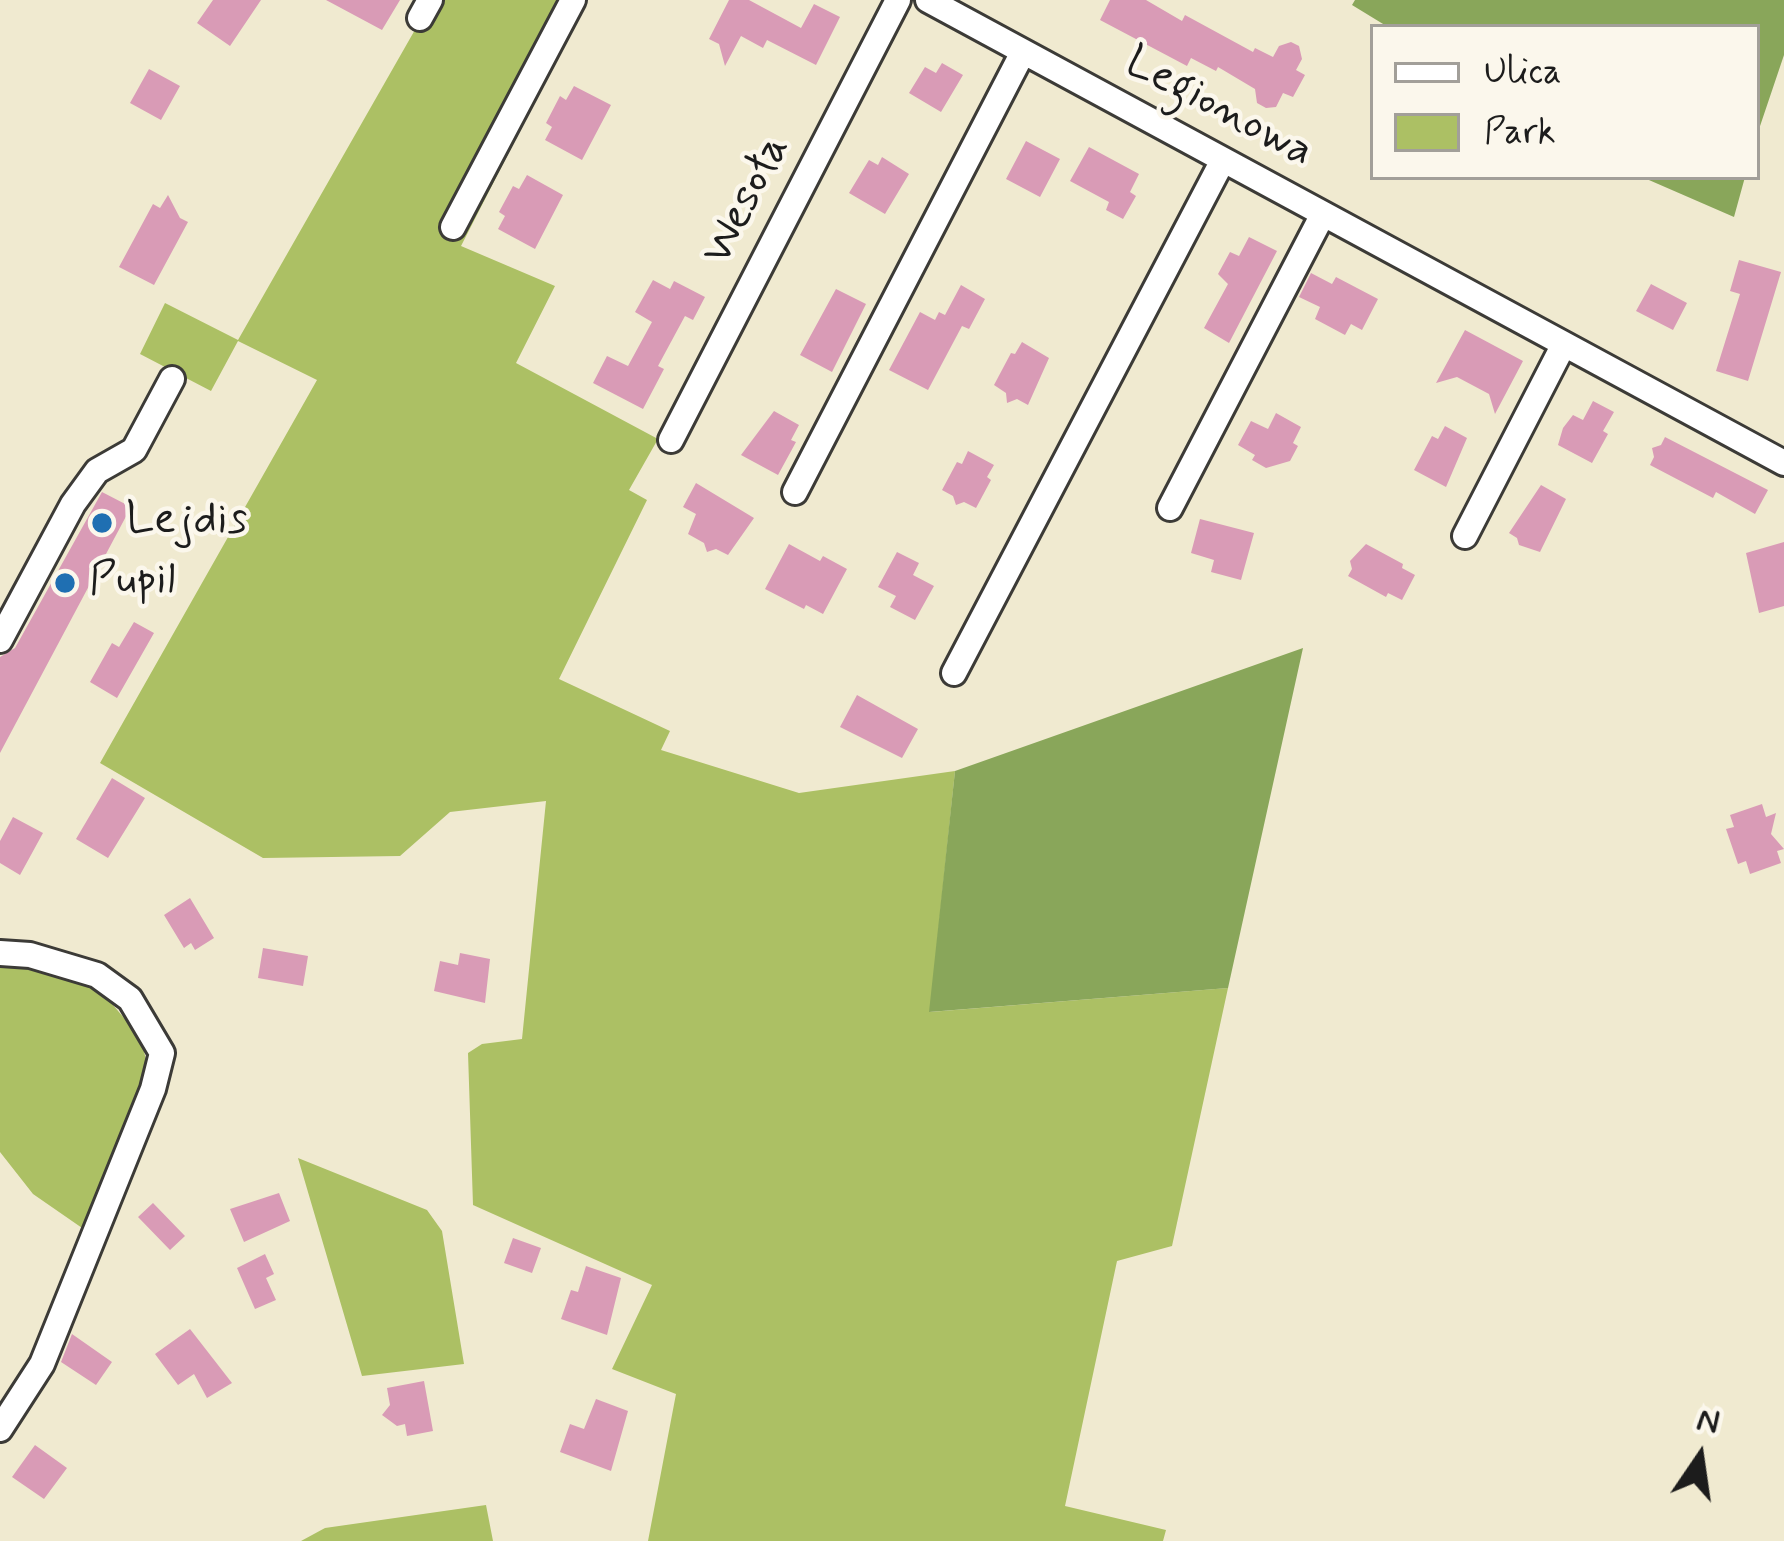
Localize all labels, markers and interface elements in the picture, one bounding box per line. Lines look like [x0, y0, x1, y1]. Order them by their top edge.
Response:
legend [1370, 24, 1760, 180]
street label: Legionowa [1115, 37, 1321, 181]
text: Ulica [1484, 49, 1562, 96]
text: Park [1484, 109, 1556, 156]
street label: Wesoła [693, 127, 803, 275]
place label: Lejdis [126, 496, 247, 550]
marker: Lejdis [89, 510, 115, 536]
place label: Pupil [89, 556, 175, 610]
marker: Pupil [52, 570, 78, 596]
north arrow [1640, 1397, 1760, 1517]
text: N [1692, 1398, 1724, 1446]

